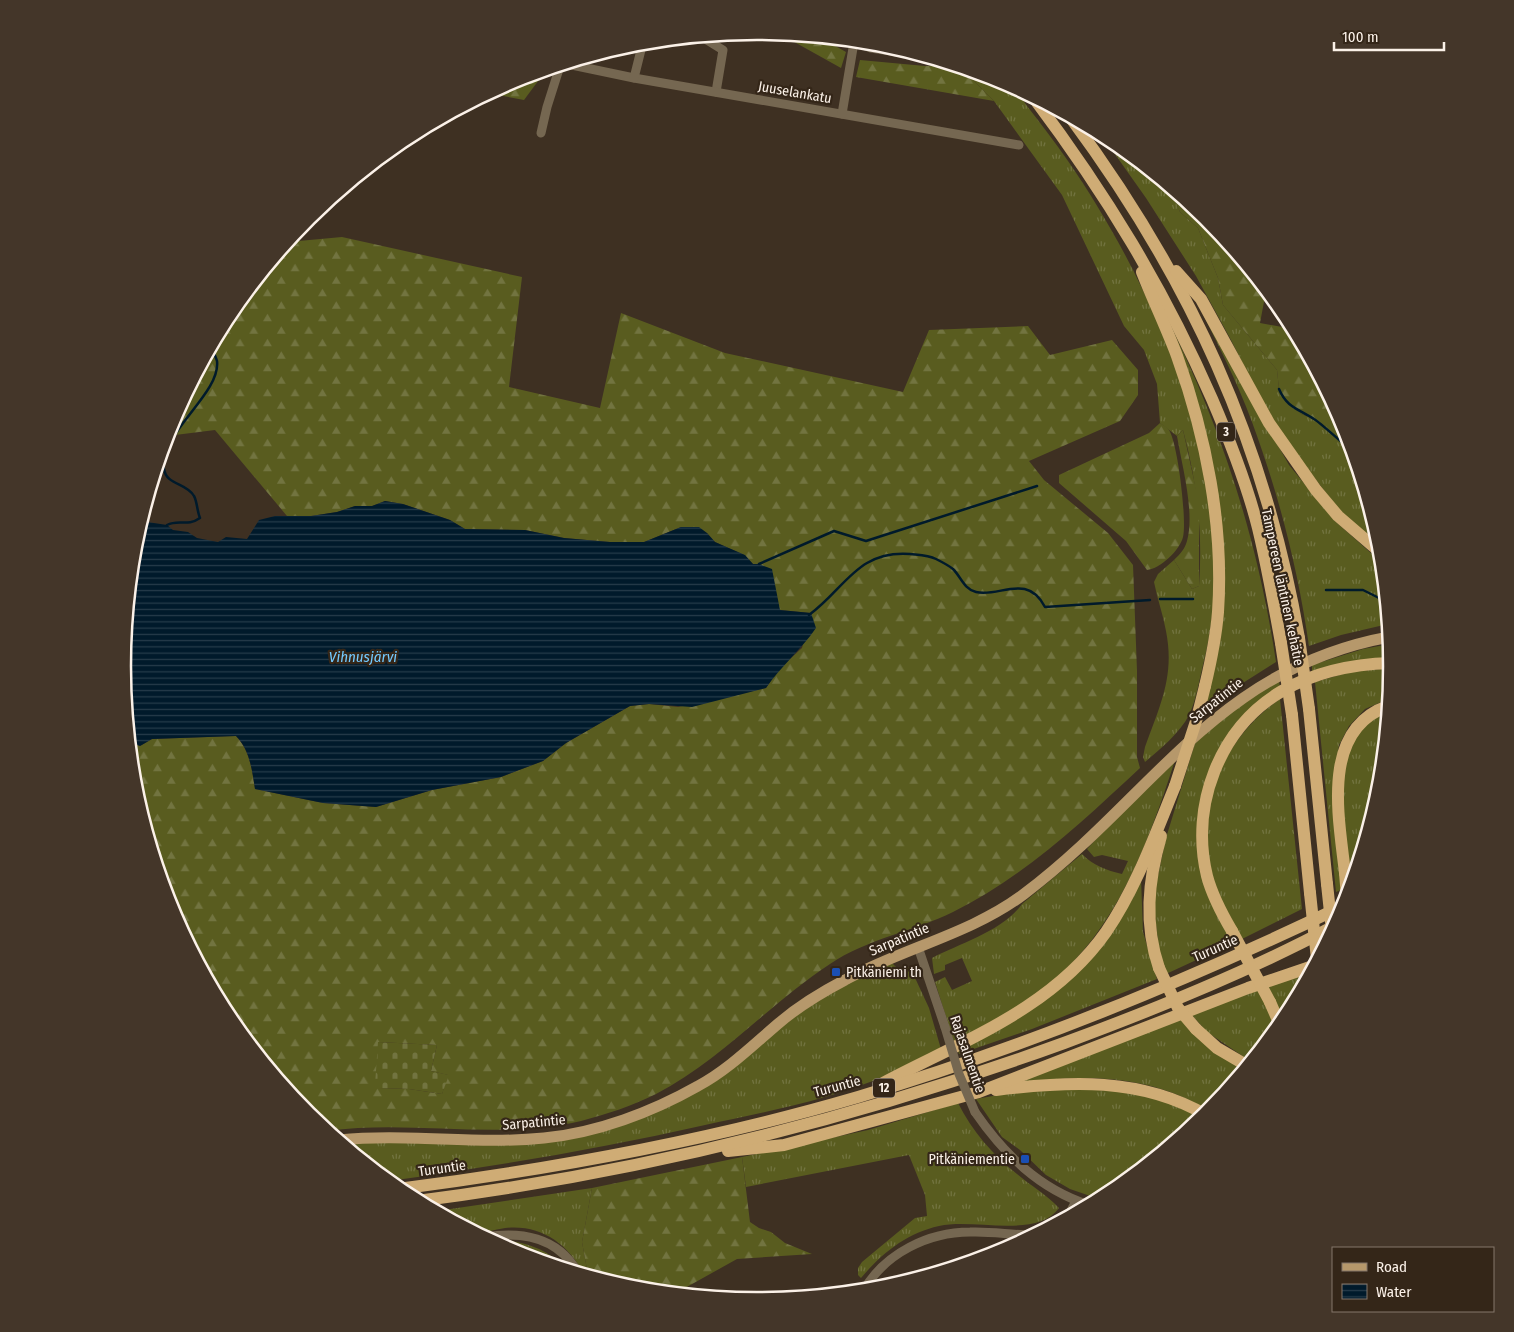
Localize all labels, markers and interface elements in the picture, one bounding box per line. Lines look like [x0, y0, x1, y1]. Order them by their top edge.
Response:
scale bar [1334, 20, 1444, 52]
text: 100 m [1342, 28, 1379, 46]
street label: Juuselankatu [757, 78, 833, 107]
road number: 3 [1217, 422, 1235, 442]
street label: Tampereen läntinen kehätie [1258, 507, 1308, 667]
water label: Vihnusjärvi [329, 648, 397, 666]
street label: Sarpatintie [1186, 674, 1247, 727]
street label: Sarpatintie [867, 919, 932, 960]
street label: Turuntie [1190, 931, 1241, 966]
place label: Pitkäniemi th [846, 964, 922, 981]
marker: Pitkäniemi th [830, 966, 842, 978]
street label: Rajasalmentie [946, 1013, 989, 1095]
street label: Turuntie [812, 1072, 863, 1101]
road number: 12 [873, 1078, 895, 1098]
street label: Sarpatintie [502, 1111, 566, 1134]
place label: Pitkäniementie [928, 1151, 1015, 1168]
marker: Pitkäniementie [1019, 1153, 1031, 1165]
street label: Turuntie [417, 1157, 467, 1180]
legend [1332, 1247, 1494, 1312]
text: Road [1376, 1258, 1407, 1276]
text: Water [1376, 1283, 1412, 1301]

